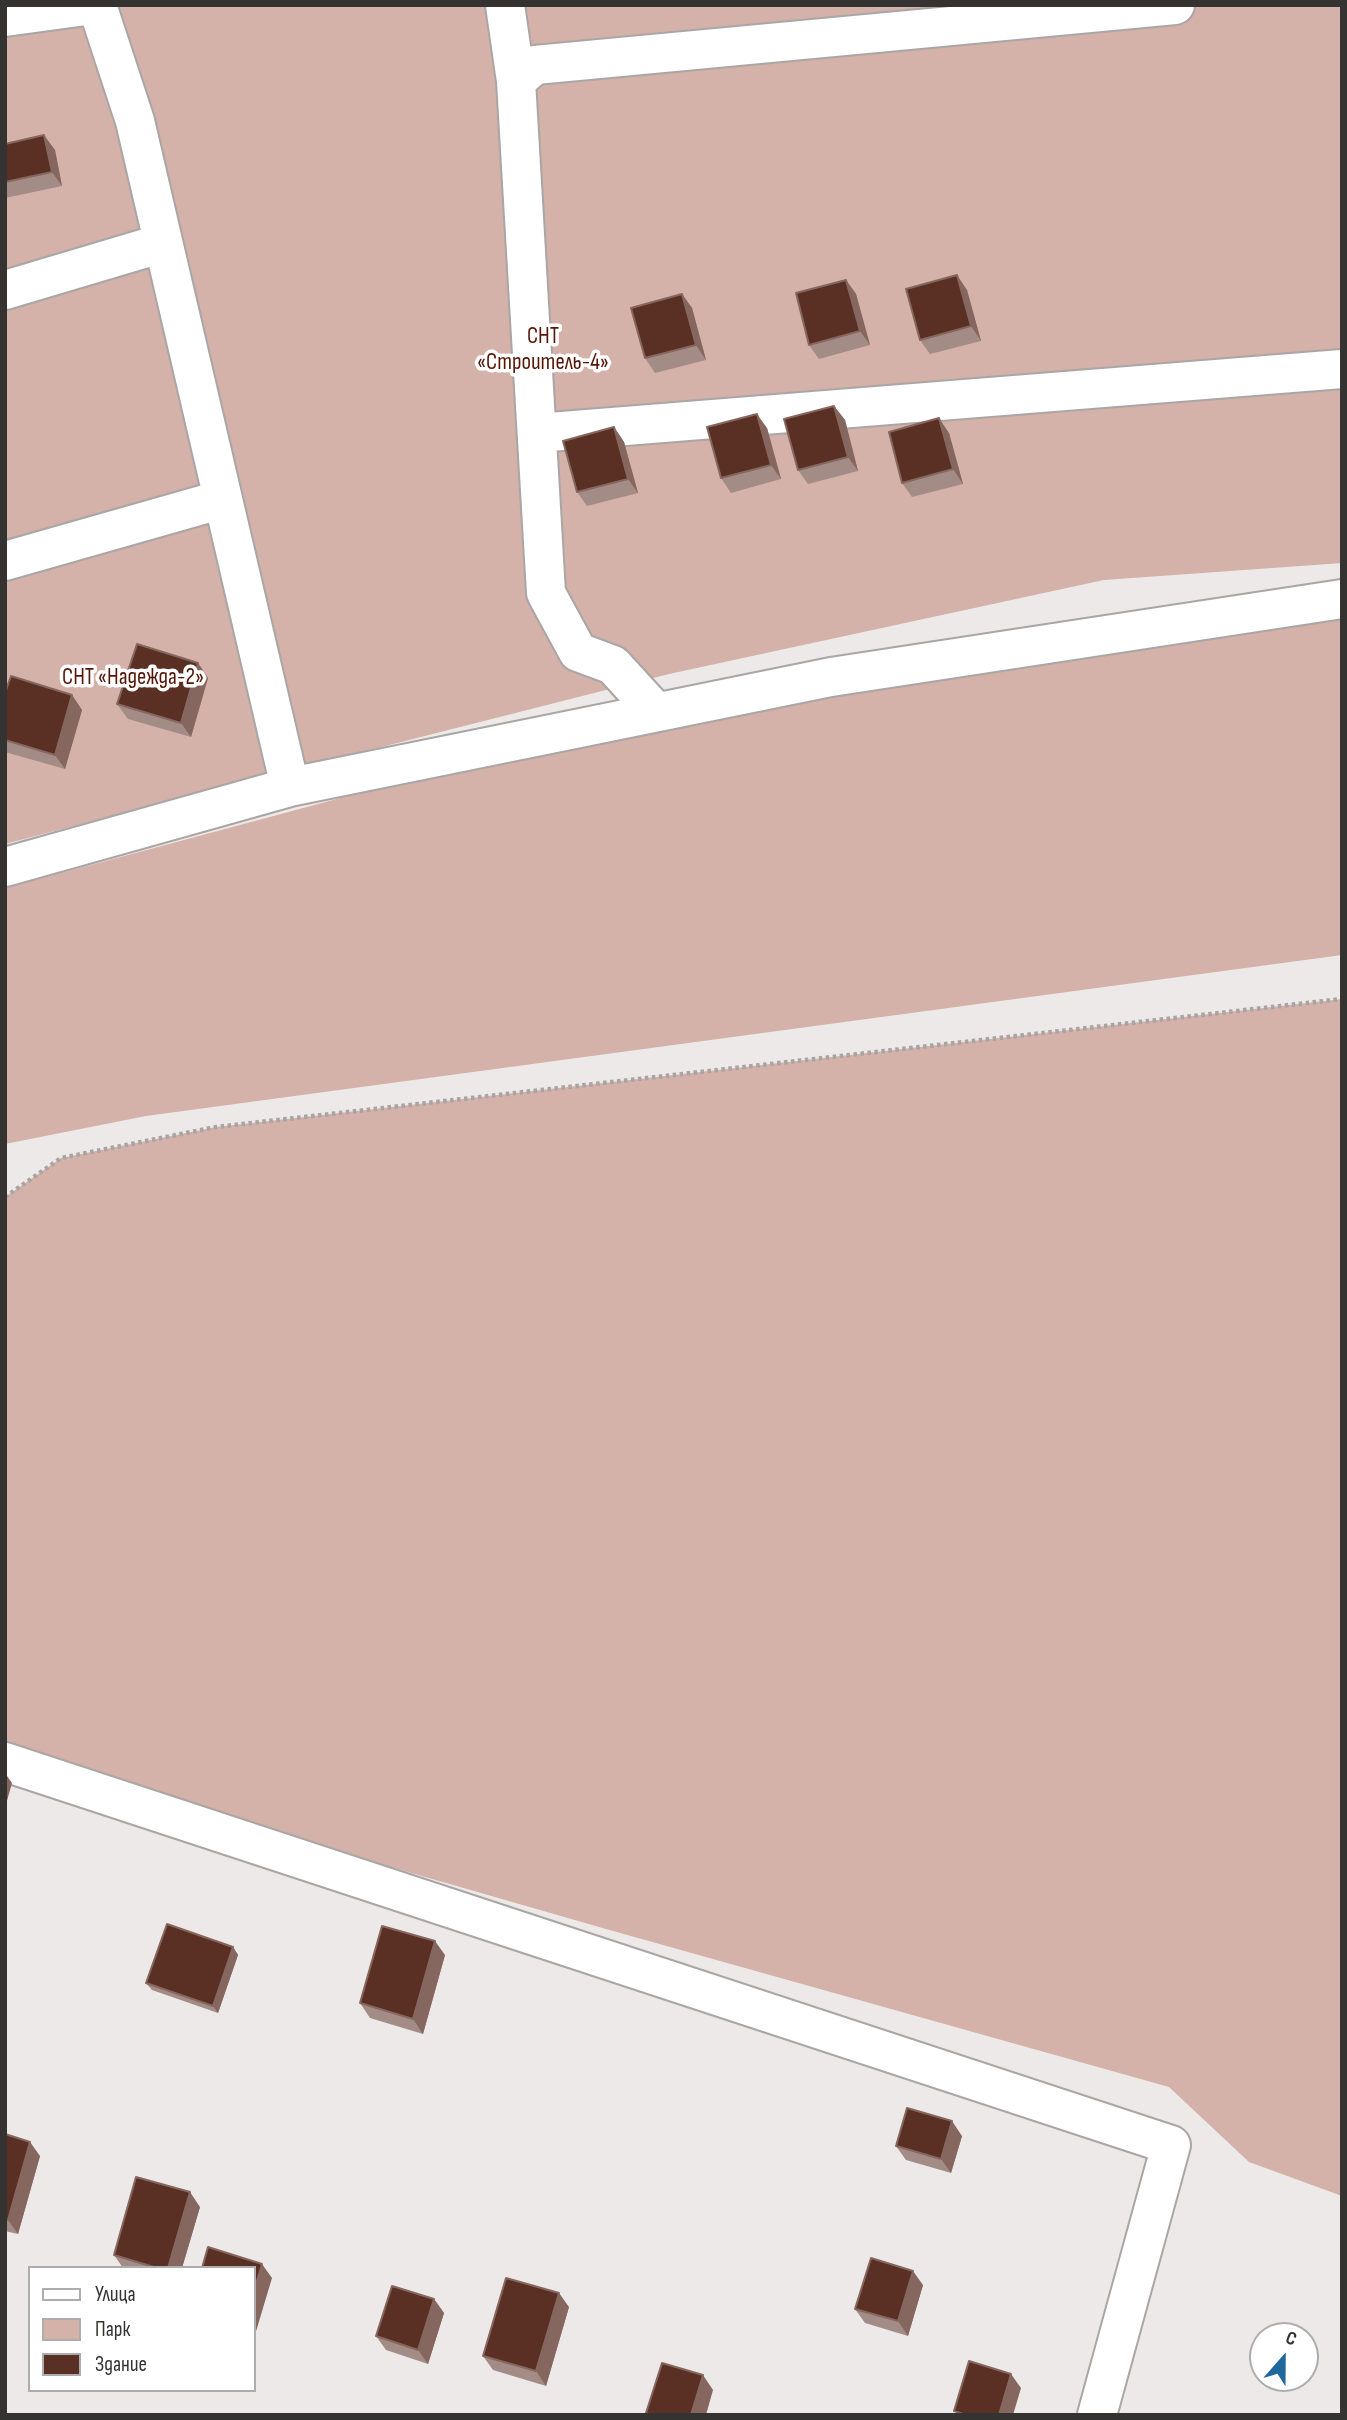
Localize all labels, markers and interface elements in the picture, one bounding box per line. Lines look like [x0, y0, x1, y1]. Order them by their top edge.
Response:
park label: СНТ «Строитель-4» [477, 323, 609, 377]
park label: СНТ «Надежда-2» [62, 664, 204, 692]
legend [28, 2266, 256, 2392]
text: Улица [95, 2282, 136, 2307]
text: Парк [95, 2317, 130, 2342]
north arrow [1249, 2322, 1319, 2392]
text: С [1282, 2326, 1300, 2351]
text: Здание [95, 2352, 147, 2377]

